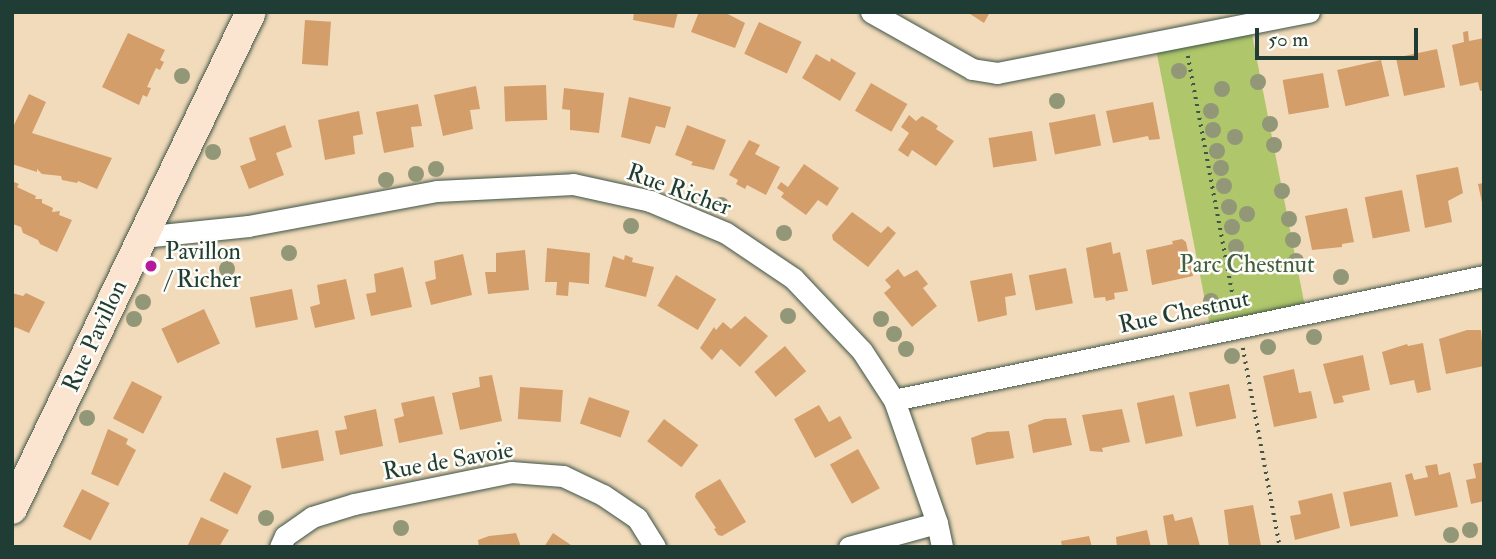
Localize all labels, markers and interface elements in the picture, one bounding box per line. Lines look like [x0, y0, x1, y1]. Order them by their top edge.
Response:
scale bar [1258, 14, 1421, 58]
text: 50 m [1268, 26, 1309, 53]
street label: Rue Richer [623, 158, 735, 222]
place label: Pavillon / Richer [165, 238, 241, 294]
park label: Parc Chestnut [1179, 251, 1315, 279]
marker: Pavillon / Richer [143, 258, 159, 274]
street label: Rue Pavillon [57, 275, 133, 397]
street label: Rue Chestnut [1116, 284, 1252, 340]
street label: Rue de Savoie [380, 435, 516, 487]

